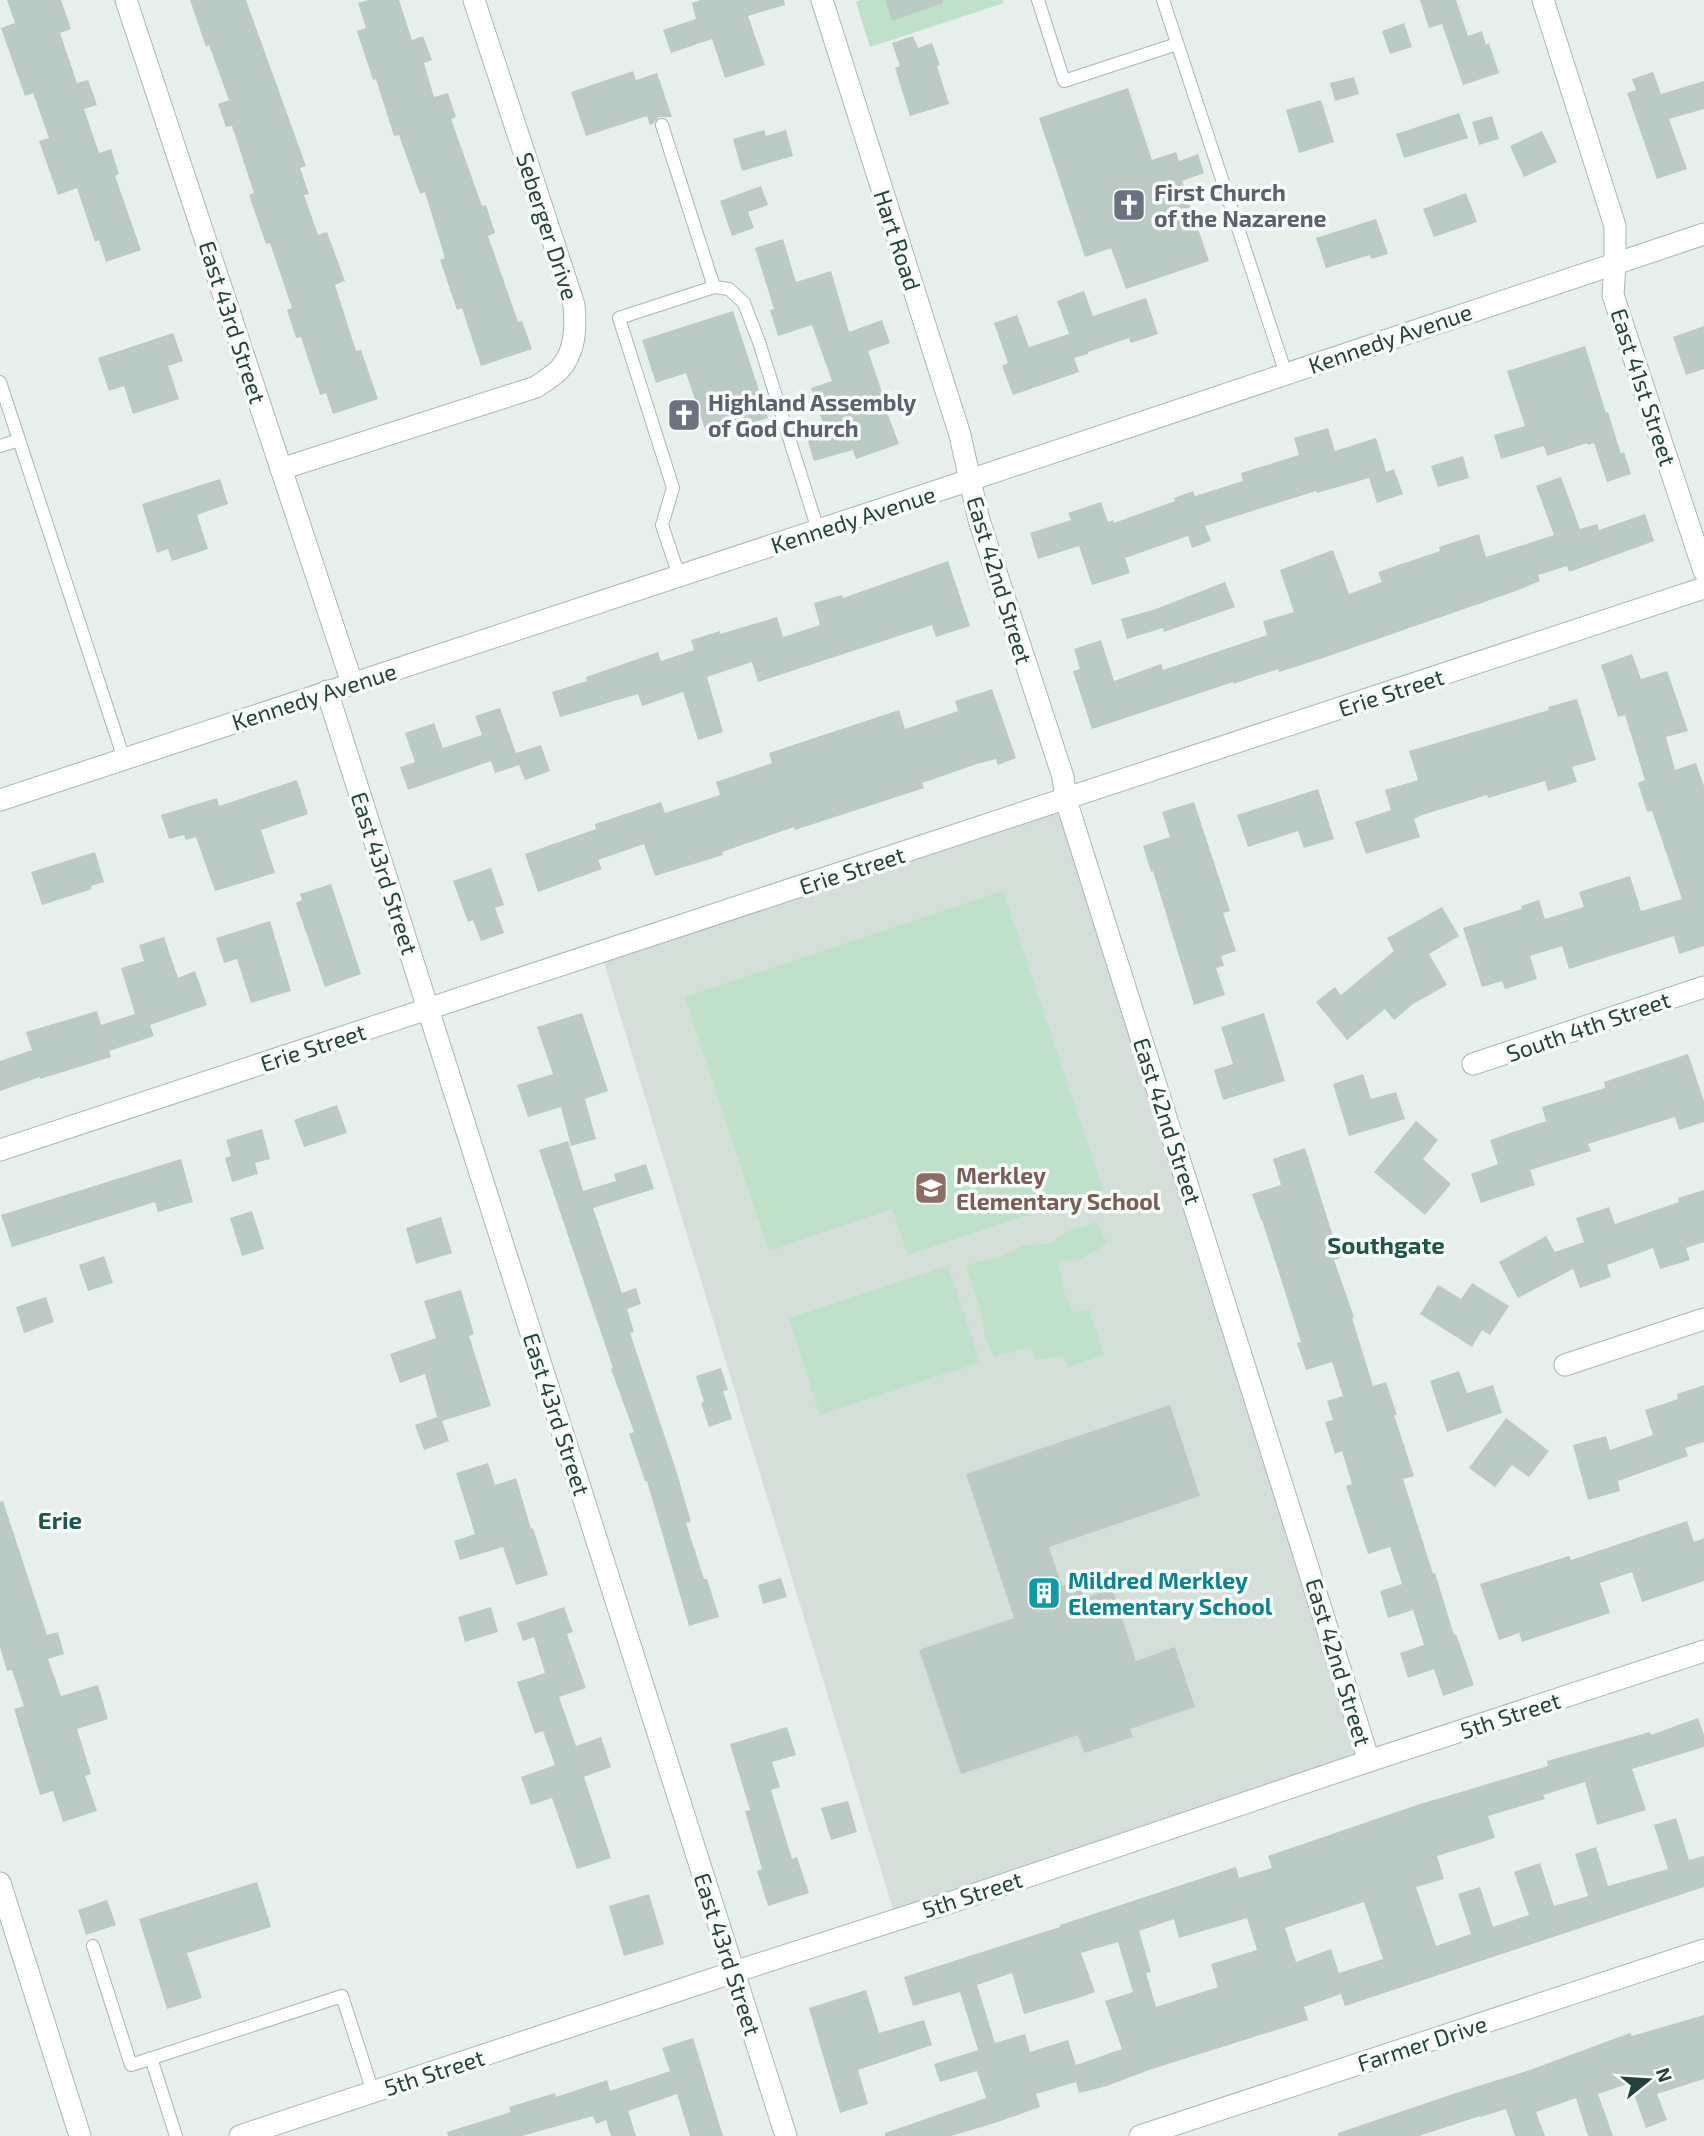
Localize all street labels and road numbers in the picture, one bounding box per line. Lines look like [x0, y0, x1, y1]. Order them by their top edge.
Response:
street label: Seberger Drive [511, 149, 585, 303]
street label: Hart Road [869, 186, 927, 294]
street label: East 43rd Street [194, 237, 273, 407]
street label: Kennedy Avenue [1304, 297, 1476, 379]
street label: East 41st Street [1605, 305, 1683, 469]
street label: Kennedy Avenue [767, 479, 939, 559]
street label: East 42nd Street [961, 493, 1039, 667]
street label: Kennedy Avenue [228, 656, 400, 736]
street label: Erie Street [1335, 662, 1447, 722]
street label: East 43rd Street [346, 788, 425, 958]
street label: Erie Street [796, 840, 908, 900]
street label: South 4th Street [1502, 985, 1674, 1067]
street label: Erie Street [257, 1017, 369, 1077]
street label: East 42nd Street [1128, 1034, 1208, 1208]
street label: East 43rd Street [518, 1329, 597, 1499]
street label: East 42nd Street [1300, 1575, 1378, 1749]
street label: 5th Street [1456, 1686, 1564, 1744]
street label: 5th Street [918, 1865, 1026, 1923]
street label: East 43rd Street [689, 1869, 768, 2039]
street label: Farmer Drive [1354, 2009, 1490, 2077]
street label: 5th Street [380, 2043, 488, 2101]

